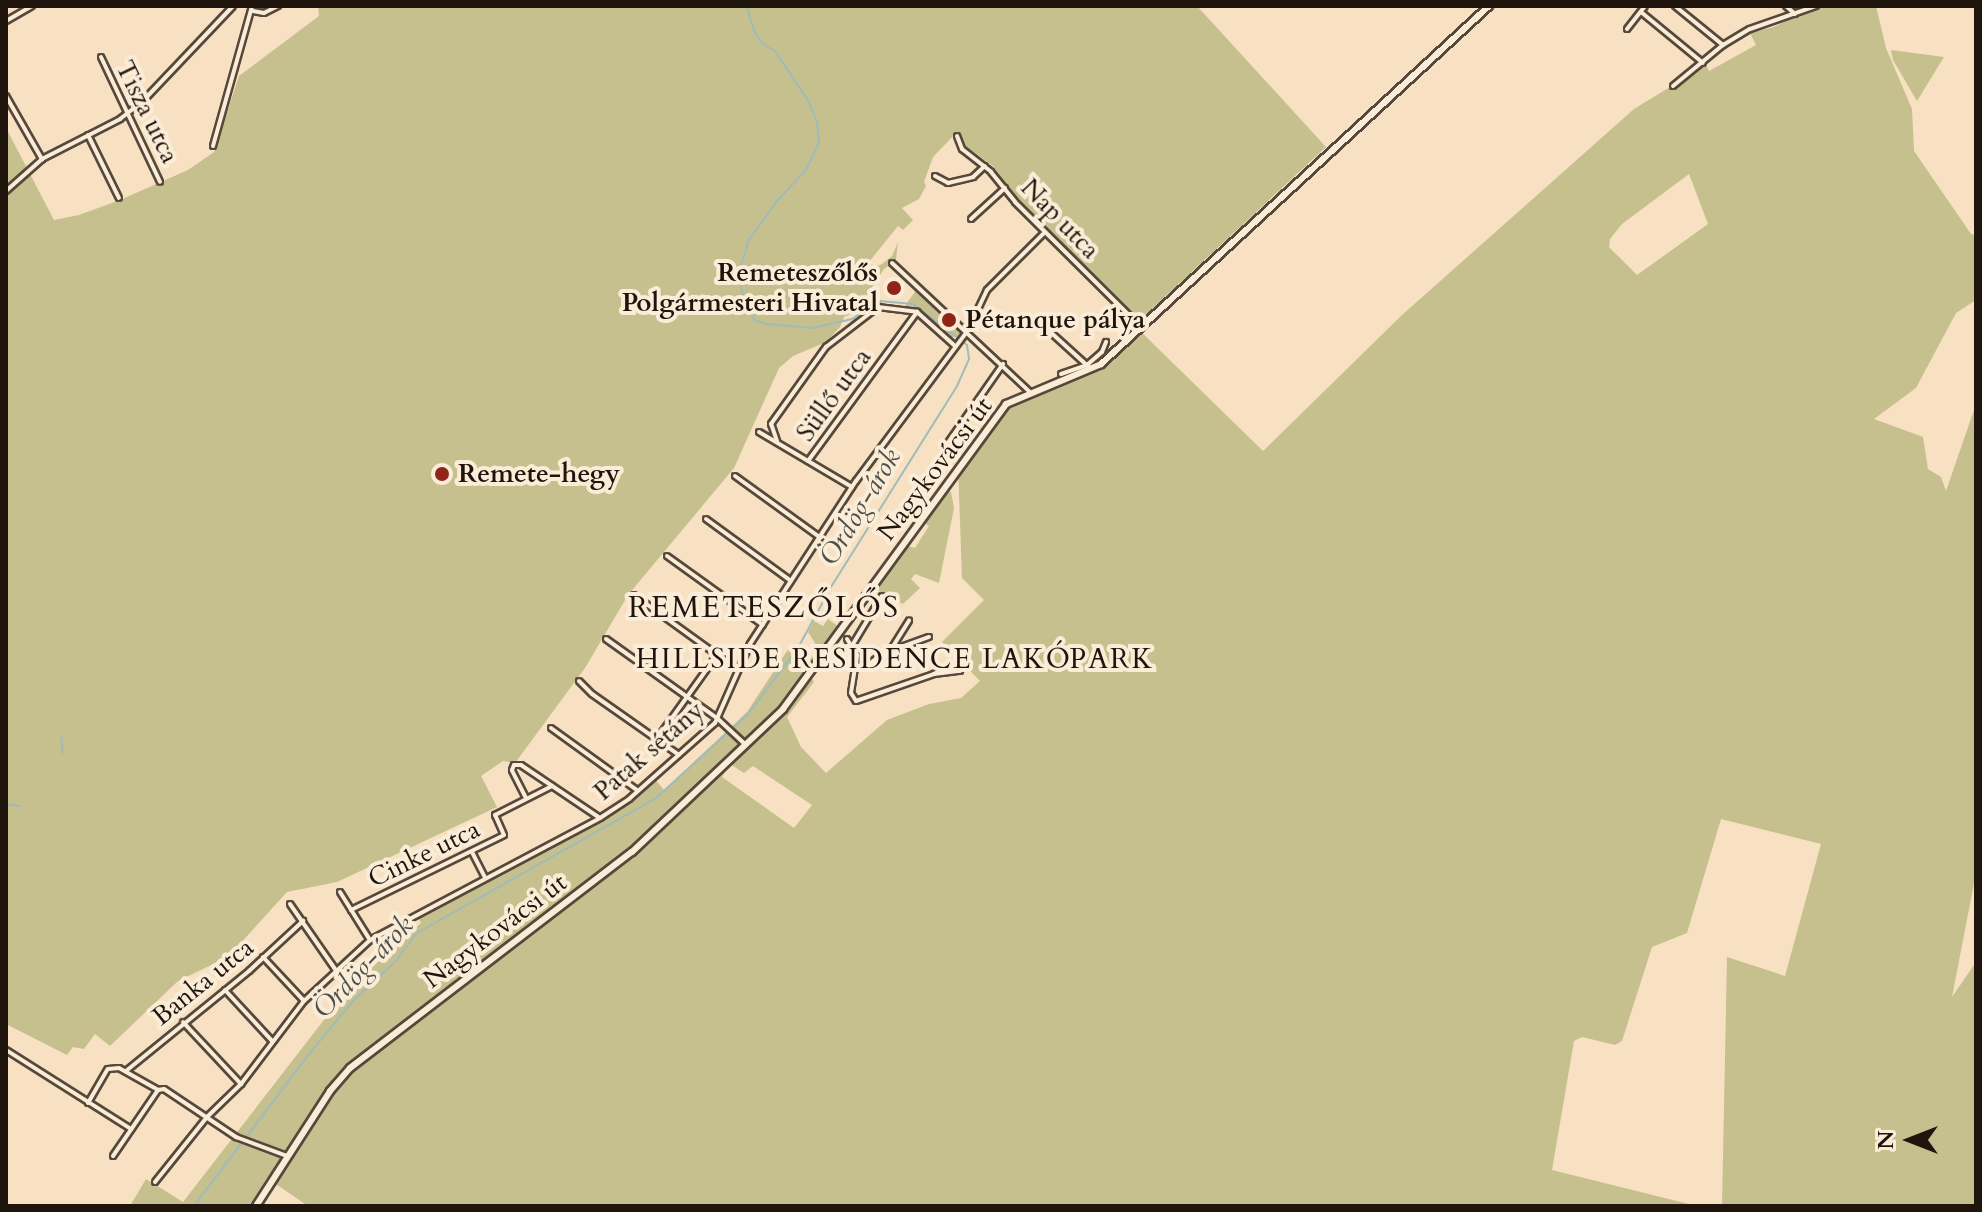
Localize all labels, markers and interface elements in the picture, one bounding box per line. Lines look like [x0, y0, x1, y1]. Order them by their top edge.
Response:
street label: Tisza utca [109, 56, 185, 168]
street label: Nap utca [1014, 172, 1106, 266]
place label: Remeteszőlős Polgármesteri Hivatal [622, 257, 878, 318]
marker: Remeteszőlős Polgármesteri Hivatal [885, 279, 903, 297]
place label: Pétanque pálya [965, 304, 1145, 336]
marker: Pétanque pálya [940, 311, 958, 329]
street label: Süllő utca [790, 343, 878, 447]
street label: Nagykovácsi út [871, 391, 999, 547]
water label: Ördög-árok [812, 443, 908, 571]
place label: Remete-hegy [458, 458, 620, 490]
marker: Remete-hegy [433, 465, 451, 483]
district label: REMETESZŐLŐS [628, 590, 900, 626]
district label: HILLSIDE RESIDENCE LAKÓPARK [636, 642, 1154, 676]
street label: Patak sétány [588, 695, 710, 807]
street label: Cinke utca [363, 814, 485, 894]
street label: Nagykovácsi út [417, 867, 573, 995]
water label: Ördög-árok [306, 908, 420, 1026]
street label: Banka utca [146, 932, 260, 1032]
north arrow [1870, 1100, 1950, 1180]
text: N [1871, 1130, 1901, 1150]

